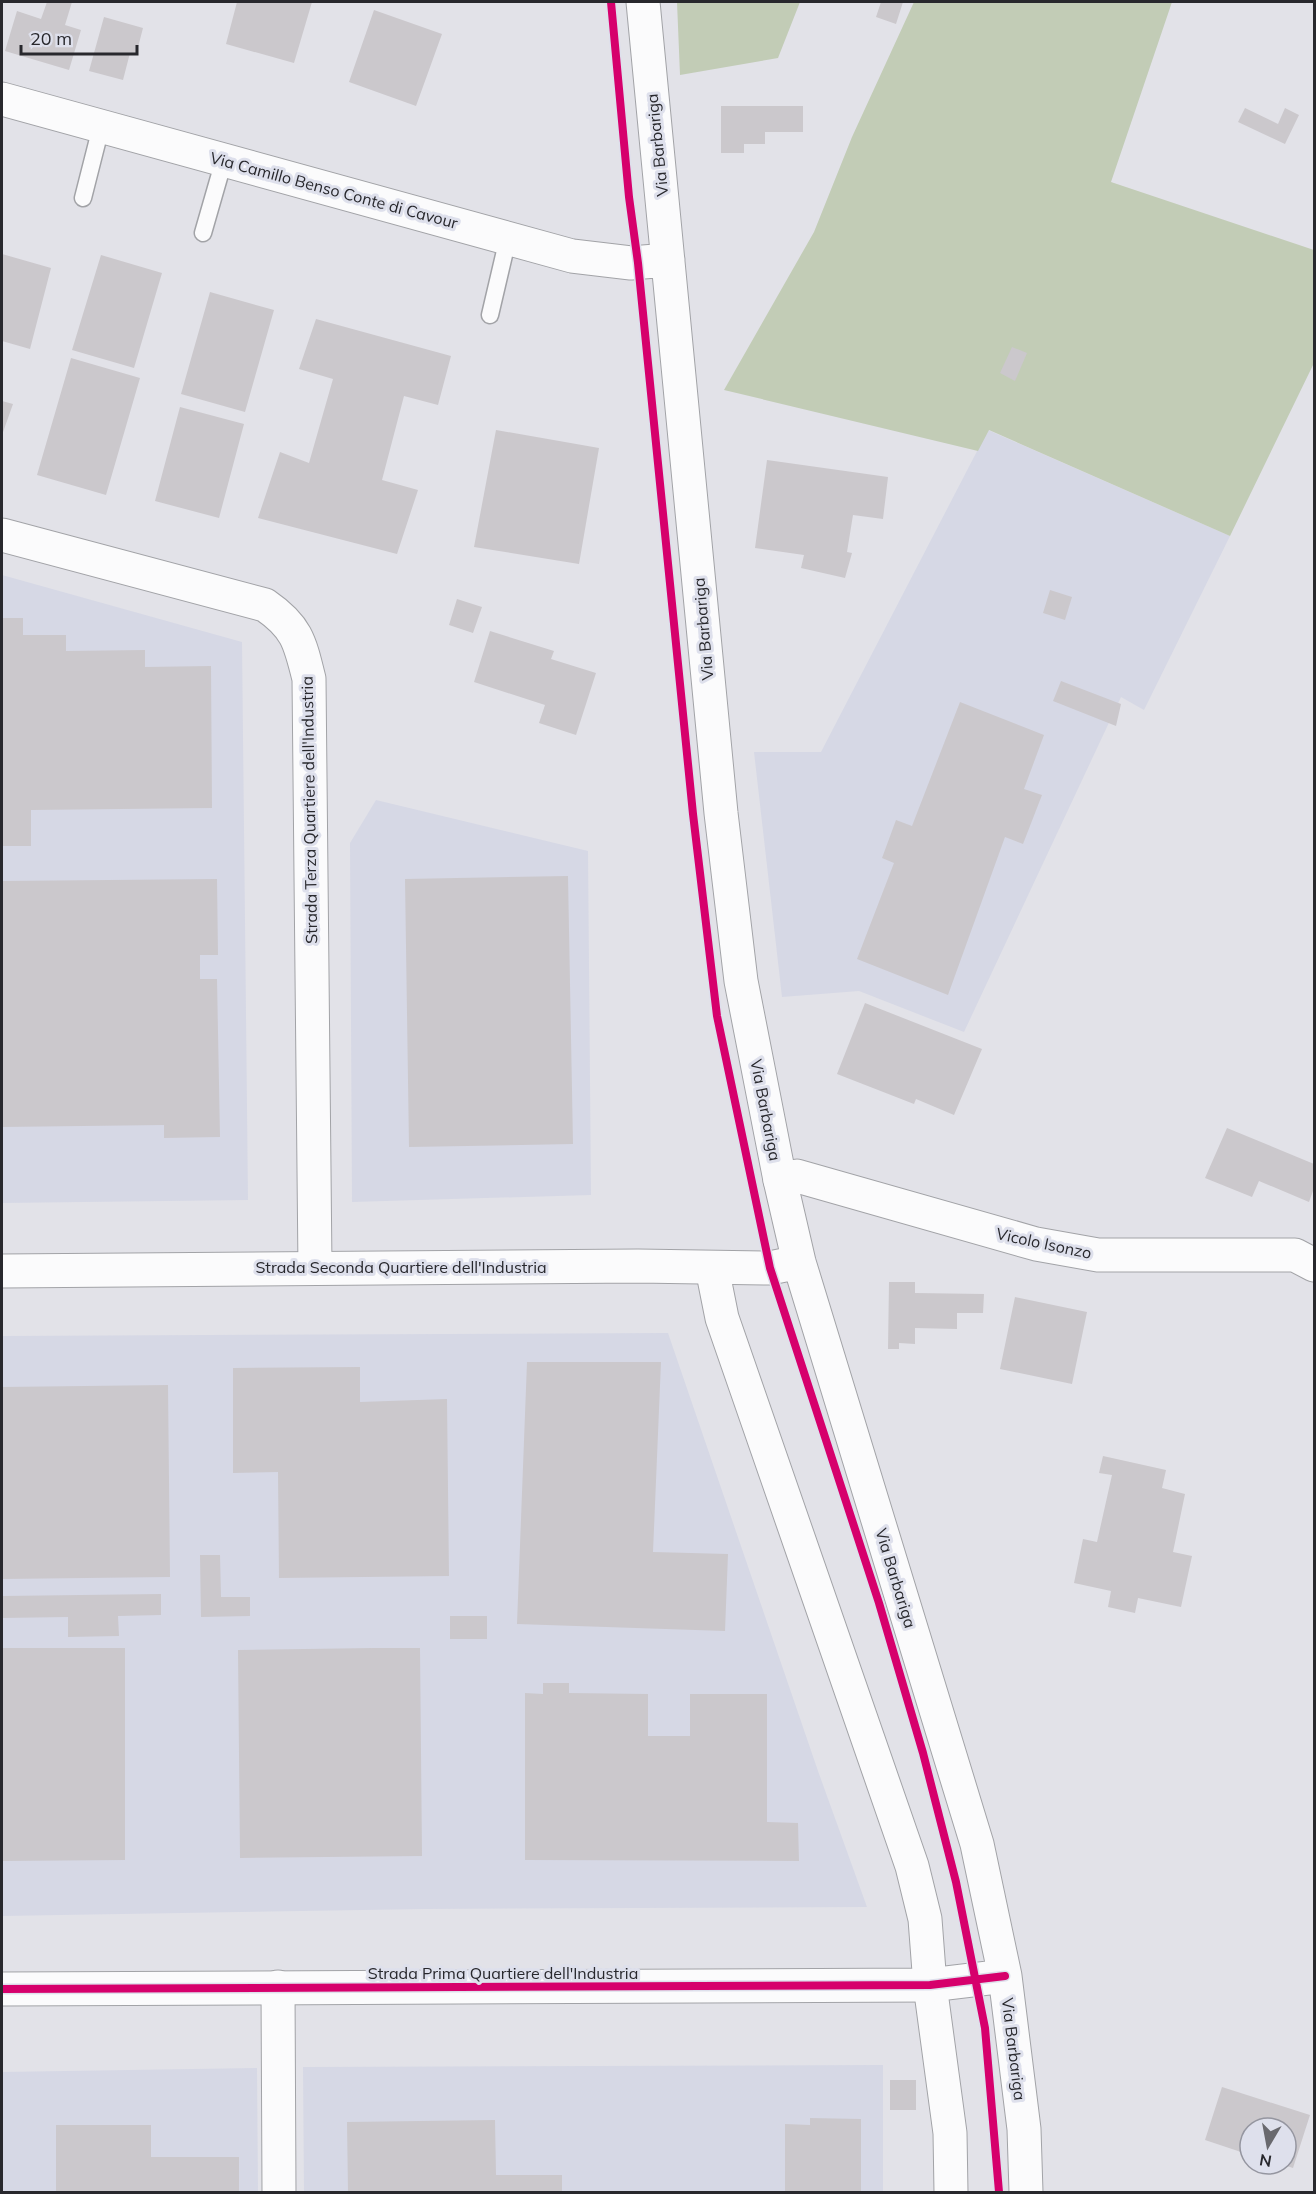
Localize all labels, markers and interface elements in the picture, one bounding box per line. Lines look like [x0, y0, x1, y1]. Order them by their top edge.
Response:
scale bar [21, 18, 136, 56]
text: 20 m [30, 27, 72, 50]
street label: Via Barbariga [642, 93, 672, 197]
street label: Via Camillo Benso Conte di Cavour [208, 147, 460, 233]
street label: Via Barbariga [689, 577, 717, 681]
street label: Strada Terza Quartiere dell'Industria [297, 676, 321, 944]
street label: Via Barbariga [746, 1057, 786, 1163]
street label: Vicolo Isonzo [995, 1223, 1093, 1263]
street label: Strada Seconda Quartiere dell'Industria [255, 1257, 547, 1277]
street label: Via Barbariga [871, 1526, 921, 1630]
street label: Strada Prima Quartiere dell'Industria [368, 1963, 638, 1983]
street label: Via Barbariga [998, 1997, 1030, 2101]
north arrow [1238, 2116, 1298, 2176]
text: N [1258, 2150, 1273, 2172]

